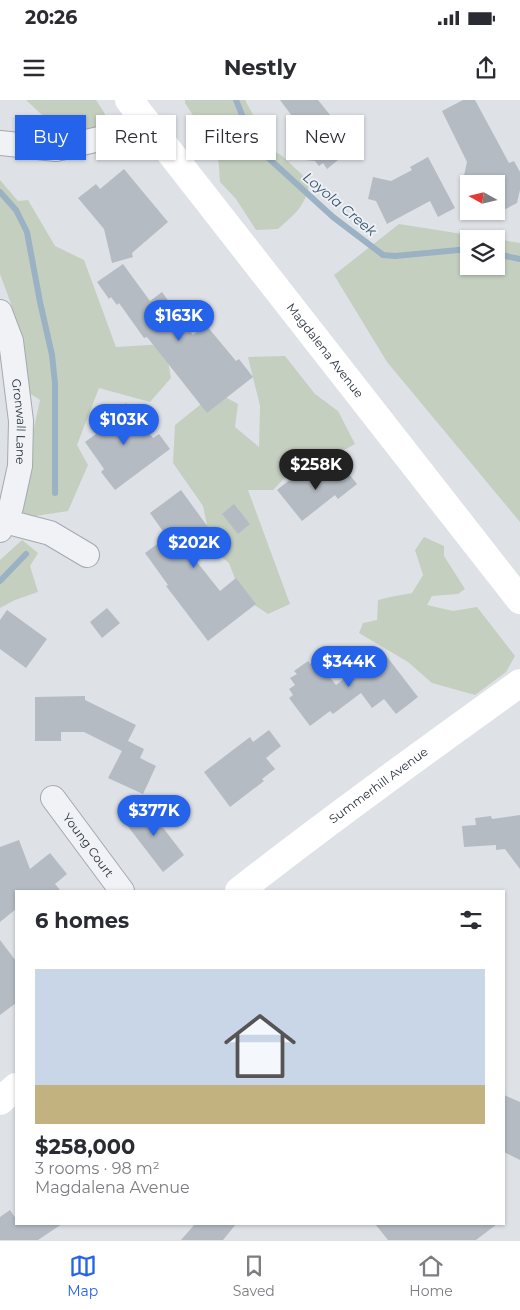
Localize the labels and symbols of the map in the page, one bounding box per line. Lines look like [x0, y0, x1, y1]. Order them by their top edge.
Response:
water label: Loyola Creek [300, 168, 381, 240]
north arrow [460, 175, 505, 220]
pin: $163K [144, 300, 214, 342]
street label: Magdalena Avenue [284, 300, 367, 401]
street label: Gronwall Lane [9, 378, 29, 465]
pin: $103K [89, 404, 159, 446]
pin: $258K [281, 448, 351, 491]
pin: $202K [159, 526, 229, 569]
pin: $344K [314, 646, 384, 688]
street label: Summerhill Avenue [326, 744, 431, 827]
pin: $377K [119, 794, 189, 837]
street label: Young Court [60, 810, 117, 880]

